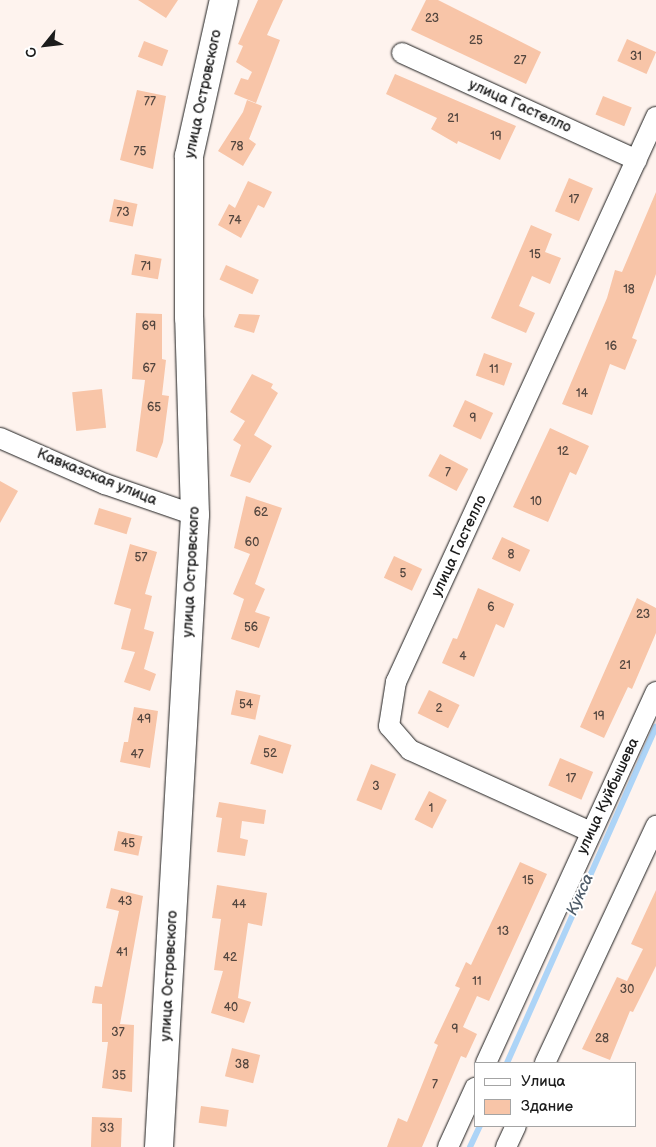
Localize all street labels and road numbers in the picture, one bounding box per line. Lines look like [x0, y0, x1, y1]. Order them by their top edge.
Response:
street label: улица Островского [181, 28, 225, 160]
street label: улица Гастелло [466, 75, 574, 137]
street label: Кавказская улица [34, 445, 160, 509]
street label: улица Гастелло [428, 492, 490, 600]
street label: улица Островского [179, 506, 203, 638]
street label: улица Куйбышева [573, 735, 643, 857]
street label: улица Островского [157, 910, 181, 1042]

